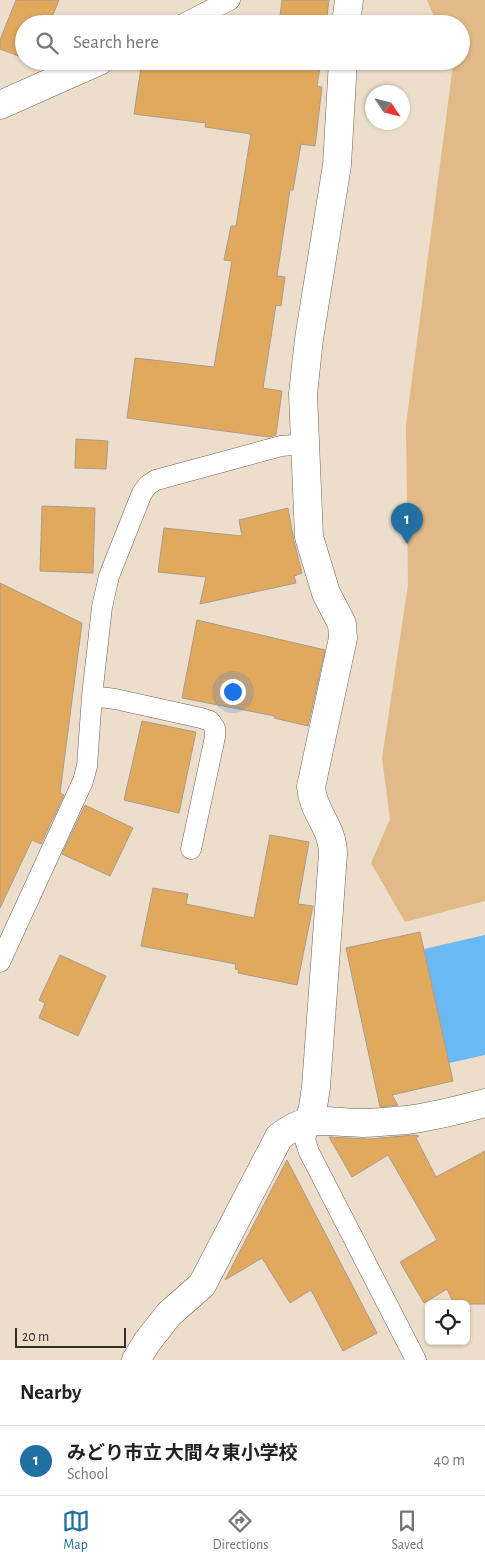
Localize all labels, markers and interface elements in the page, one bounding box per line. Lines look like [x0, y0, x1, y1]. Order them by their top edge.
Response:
search box [15, 15, 470, 70]
icon: search [33, 29, 61, 57]
text: Search here [73, 33, 159, 52]
north arrow [365, 85, 410, 130]
pin: 1 [391, 503, 423, 544]
your location [220, 679, 246, 705]
map controls [425, 1300, 470, 1345]
button: locate [425, 1300, 470, 1345]
scale bar [15, 1325, 126, 1348]
text: 20 m [22, 1330, 49, 1344]
text: Nearby [20, 1382, 81, 1403]
text: みどり市立 大間々東小学校 [67, 1444, 298, 1463]
text: 1 [33, 1452, 39, 1468]
text: 40 m [433, 1452, 465, 1468]
text: School [67, 1466, 108, 1482]
tab: Map [62, 1507, 90, 1554]
tab: Directions [213, 1507, 268, 1554]
tab: Saved [391, 1507, 423, 1554]

